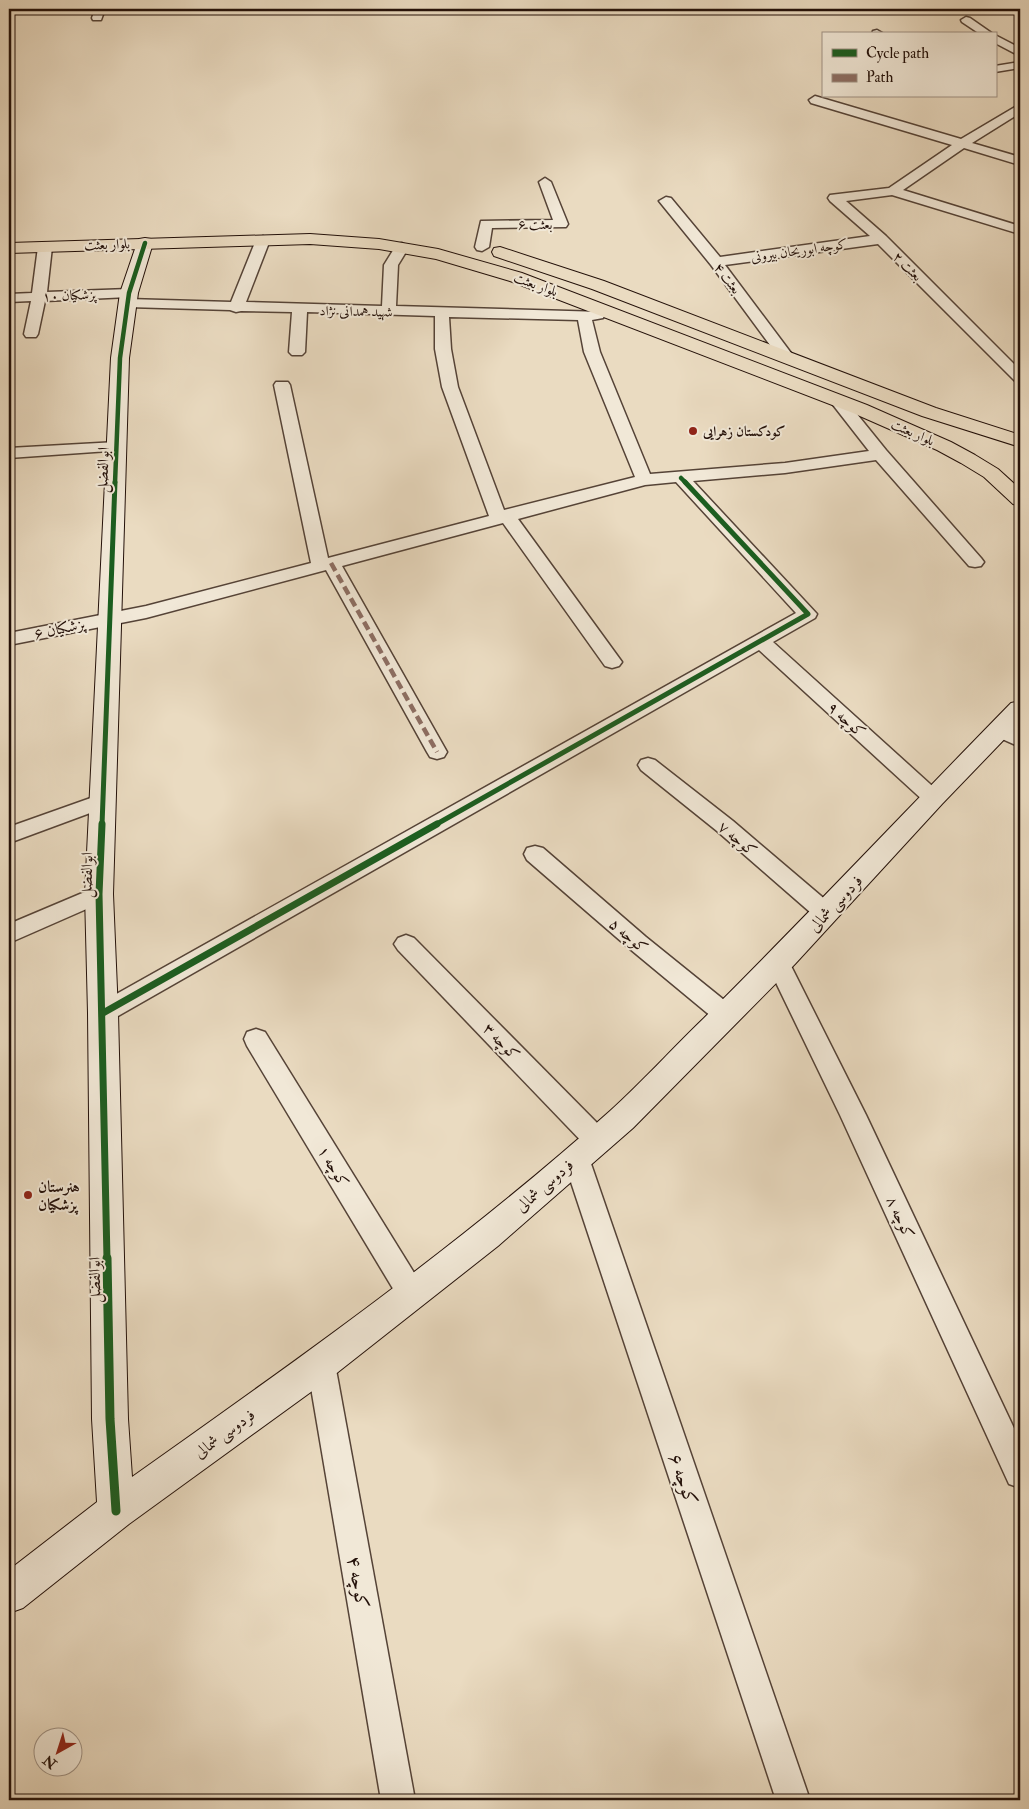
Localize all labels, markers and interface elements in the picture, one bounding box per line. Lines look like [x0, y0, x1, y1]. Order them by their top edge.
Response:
legend [822, 32, 996, 98]
text: Cycle path [866, 44, 929, 64]
text: Path [866, 68, 893, 87]
street label: بعثت ۶ [518, 216, 553, 233]
street label: بلوار بعثت [84, 235, 131, 254]
street label: کوچه ابوریحان بیرونی [750, 235, 849, 267]
street label: بعثت ۲ [889, 248, 926, 285]
street label: بعثت ۴ [710, 259, 745, 298]
street label: بلوار بعثت [511, 269, 561, 300]
street label: پزشکیان ۱۰ [42, 286, 98, 305]
street label: شهید همدانی نژاد [319, 302, 393, 322]
street label: بلوار بعثت [888, 415, 937, 450]
place label: کودکستان زهرایی [702, 423, 785, 441]
marker: کودکستان زهرایی [687, 425, 699, 437]
street label: ابوالفضل [92, 447, 115, 494]
street label: پزشکیان ۶ [32, 613, 89, 644]
street label: کوچه ۹ [822, 697, 870, 743]
street label: کوچه ۷ [713, 817, 761, 862]
street label: ابوالفضل [77, 852, 98, 898]
street label: فردوسی شمالی [804, 871, 868, 937]
street label: کوچه ۵ [604, 914, 652, 959]
street label: کوچه ۳ [478, 1019, 524, 1065]
street label: کوچه ۱ [312, 1142, 353, 1191]
street label: فردوسی شمالی [511, 1155, 579, 1217]
place label: هنرستان پزشکیان [38, 1177, 80, 1215]
marker: هنرستان پزشکیان [22, 1189, 34, 1201]
street label: کوچه ۸ [881, 1193, 919, 1242]
street label: ابوالفضل [85, 1257, 106, 1303]
street label: فردوسی شمالی [190, 1405, 260, 1463]
street label: کوچه ۶ [662, 1450, 703, 1509]
street label: کوچه ۴ [341, 1554, 374, 1610]
north arrow [32, 1726, 82, 1776]
text: N [40, 1751, 61, 1773]

